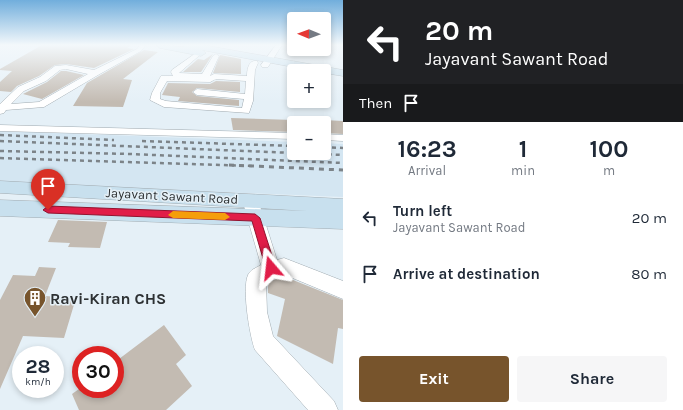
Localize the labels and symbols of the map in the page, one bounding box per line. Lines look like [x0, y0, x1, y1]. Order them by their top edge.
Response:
north arrow [287, 12, 331, 56]
pin [31, 169, 65, 210]
street label: Jayavant Sawant Road [105, 185, 239, 207]
position arrow [250, 247, 292, 289]
building icon: Ravi-Kiran CHS [22, 285, 48, 318]
place label: Ravi-Kiran CHS [50, 289, 166, 308]
speed limit sign: 30 [72, 346, 124, 398]

